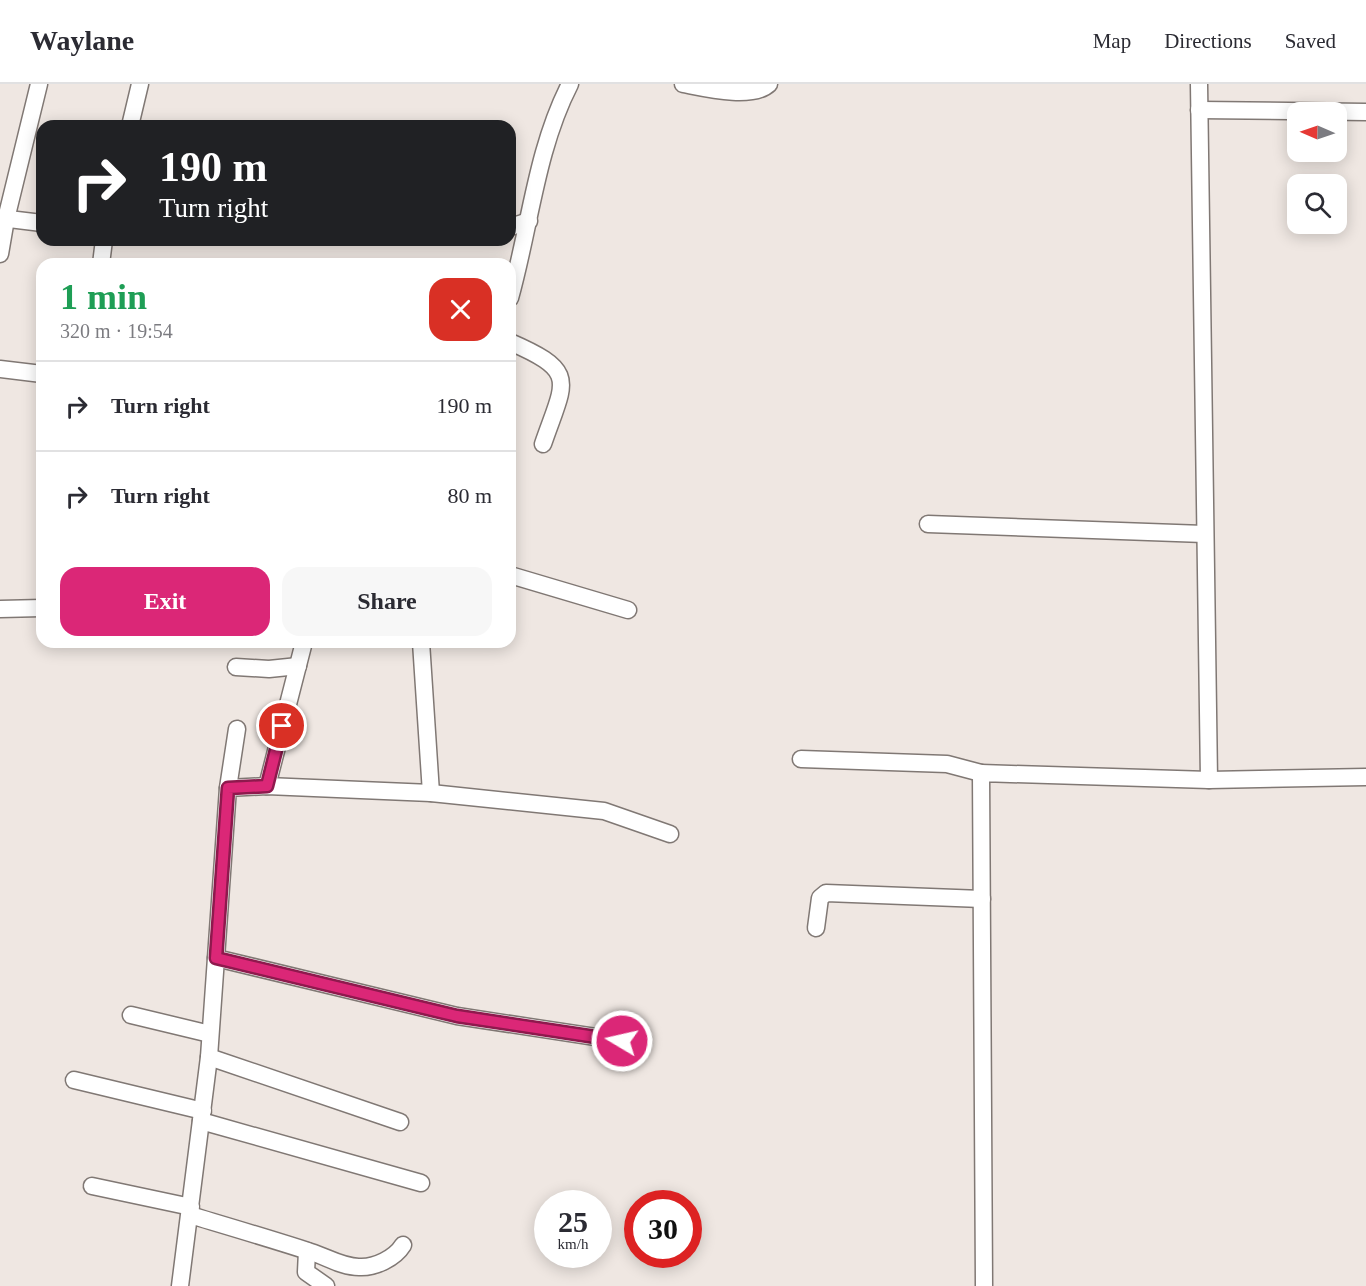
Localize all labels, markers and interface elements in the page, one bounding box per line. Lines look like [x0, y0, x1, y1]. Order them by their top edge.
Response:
text: Waylane [30, 25, 134, 56]
text: Map [1093, 29, 1131, 53]
text: Directions [1164, 29, 1252, 53]
text: Saved [1285, 29, 1336, 53]
north arrow [1287, 102, 1347, 162]
map controls [1287, 102, 1347, 234]
icon: right [60, 144, 138, 222]
text: 190 m [159, 144, 268, 190]
button: search [1287, 174, 1347, 234]
text: Turn right [159, 193, 268, 223]
text: 1 min [60, 277, 147, 317]
button: close [429, 278, 492, 341]
text: 320 m · 19:54 [60, 320, 173, 342]
icon: right [60, 390, 93, 423]
text: Turn right [111, 393, 210, 418]
text: 190 m [436, 393, 492, 418]
icon: right [60, 480, 93, 513]
text: Turn right [111, 483, 210, 508]
text: 80 m [447, 483, 492, 508]
button: Exit [60, 567, 270, 636]
button: Share [282, 567, 492, 636]
pin [256, 700, 307, 751]
icon: arrive [265, 709, 298, 742]
position arrow [590, 1009, 654, 1073]
speed limit sign: 30 [624, 1190, 702, 1268]
text: 25 [558, 1205, 588, 1238]
text: km/h [558, 1236, 588, 1252]

